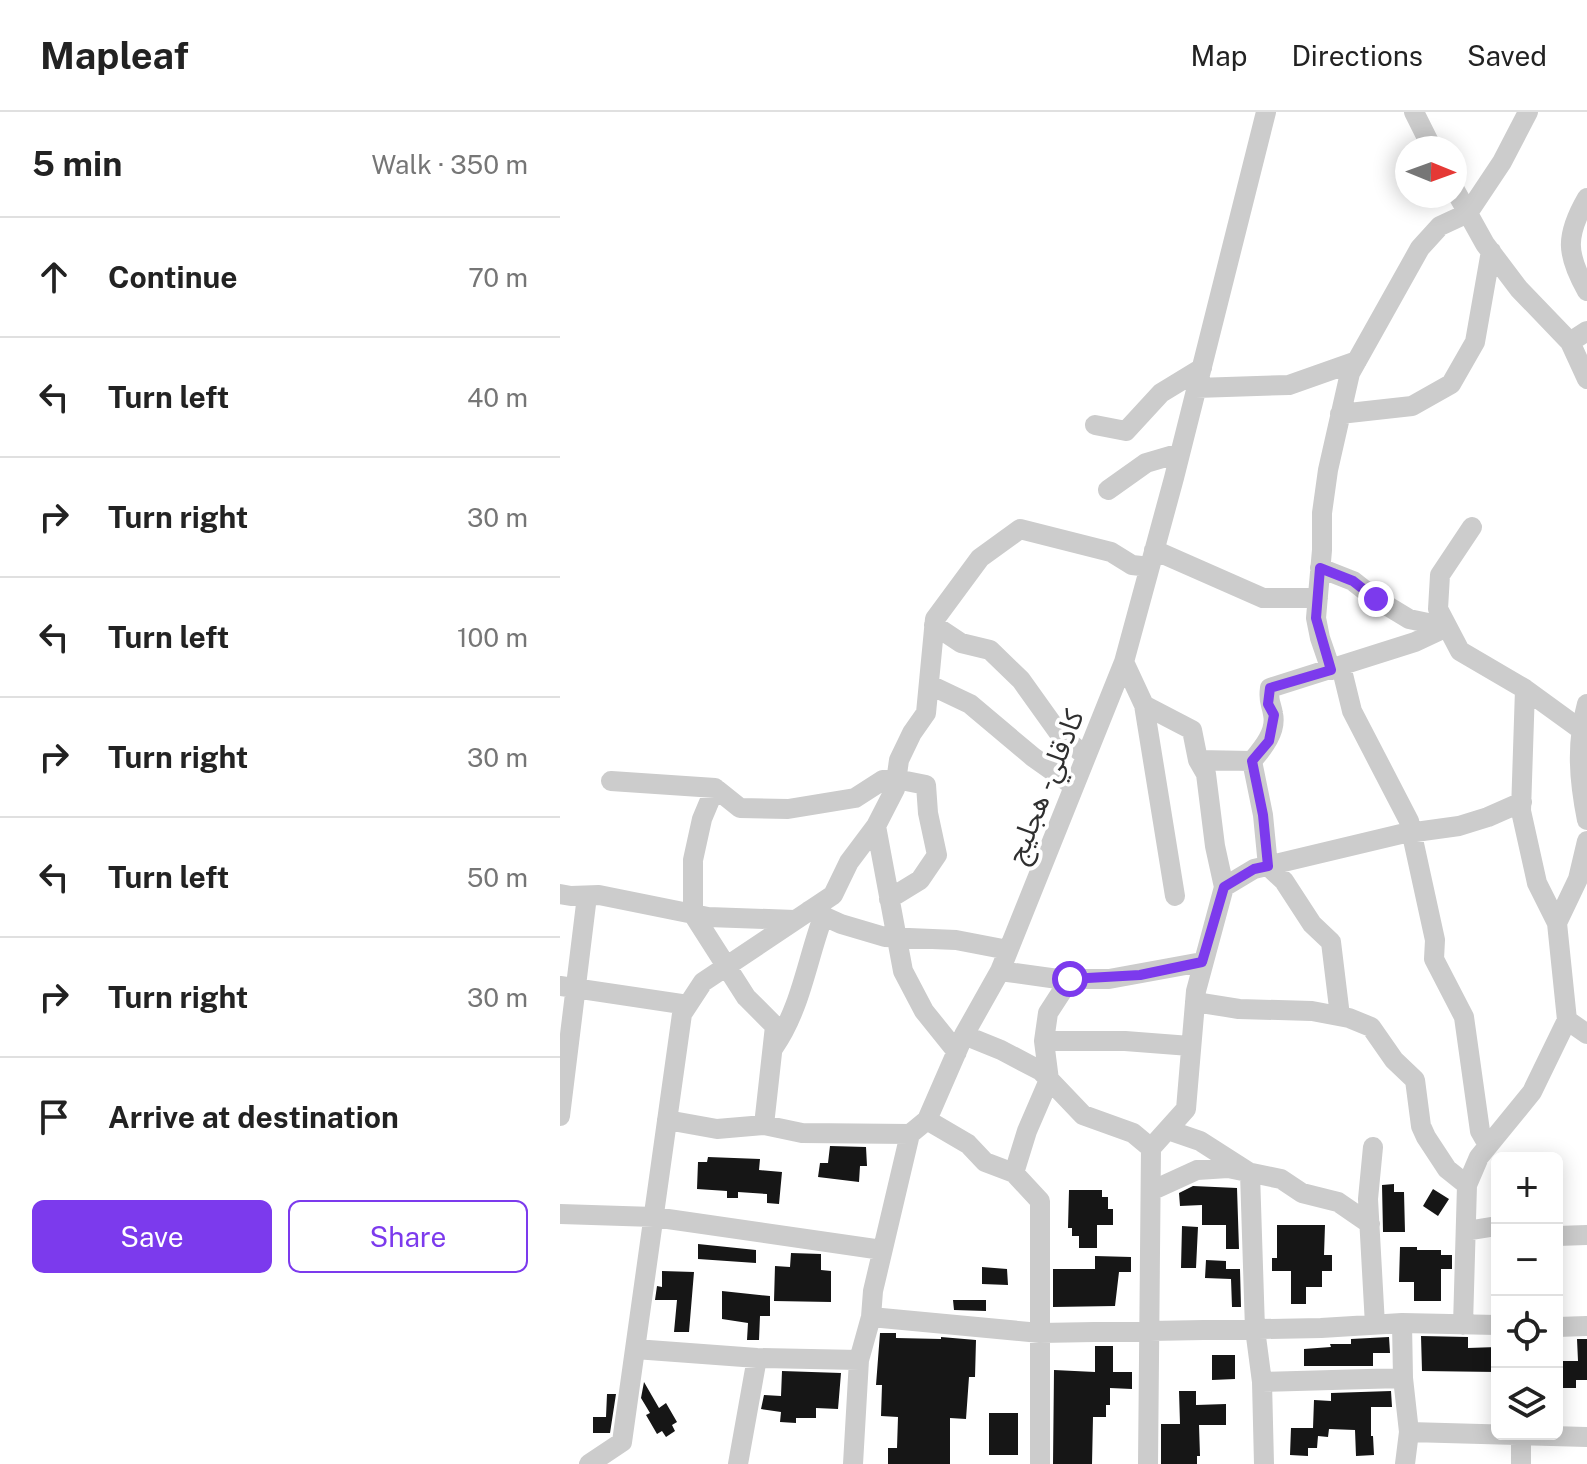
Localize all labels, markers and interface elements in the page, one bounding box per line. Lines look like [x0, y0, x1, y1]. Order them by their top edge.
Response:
text: Mapleaf [40, 33, 189, 78]
text: Map [1191, 39, 1247, 72]
text: Directions [1291, 39, 1423, 72]
text: Saved [1467, 39, 1547, 72]
north arrow [1395, 136, 1467, 208]
text: 5 min [32, 144, 122, 184]
text: Walk · 350 m [371, 149, 528, 180]
icon: ahead [32, 255, 76, 299]
text: Continue [108, 259, 238, 295]
text: 70 m [468, 262, 528, 293]
icon: left [32, 375, 76, 419]
text: Turn left [108, 379, 229, 415]
text: 40 m [467, 382, 528, 413]
icon: right [32, 495, 76, 539]
text: Turn right [108, 499, 248, 535]
text: 30 m [467, 502, 528, 533]
route end [1358, 581, 1394, 617]
icon: left [32, 615, 76, 659]
text: Turn left [108, 619, 229, 655]
text: 100 m [457, 622, 528, 653]
street label: كادقلي - هجليج [998, 704, 1095, 869]
icon: right [32, 735, 76, 779]
text: Turn right [108, 739, 248, 775]
text: 30 m [467, 742, 528, 773]
icon: left [32, 855, 76, 899]
text: Turn left [108, 859, 229, 895]
text: 50 m [467, 862, 528, 893]
route start [1052, 961, 1088, 997]
icon: right [32, 975, 76, 1019]
text: Turn right [108, 979, 248, 1015]
text: 30 m [467, 982, 528, 1013]
icon: arrive [32, 1095, 76, 1139]
text: Arrive at destination [108, 1099, 399, 1135]
map controls [1491, 1152, 1563, 1440]
button: + [1491, 1152, 1563, 1224]
button: Save [32, 1200, 272, 1273]
button: Share [288, 1200, 528, 1273]
button: − [1491, 1224, 1563, 1296]
button: locate [1491, 1296, 1563, 1368]
button: layers [1491, 1368, 1563, 1440]

